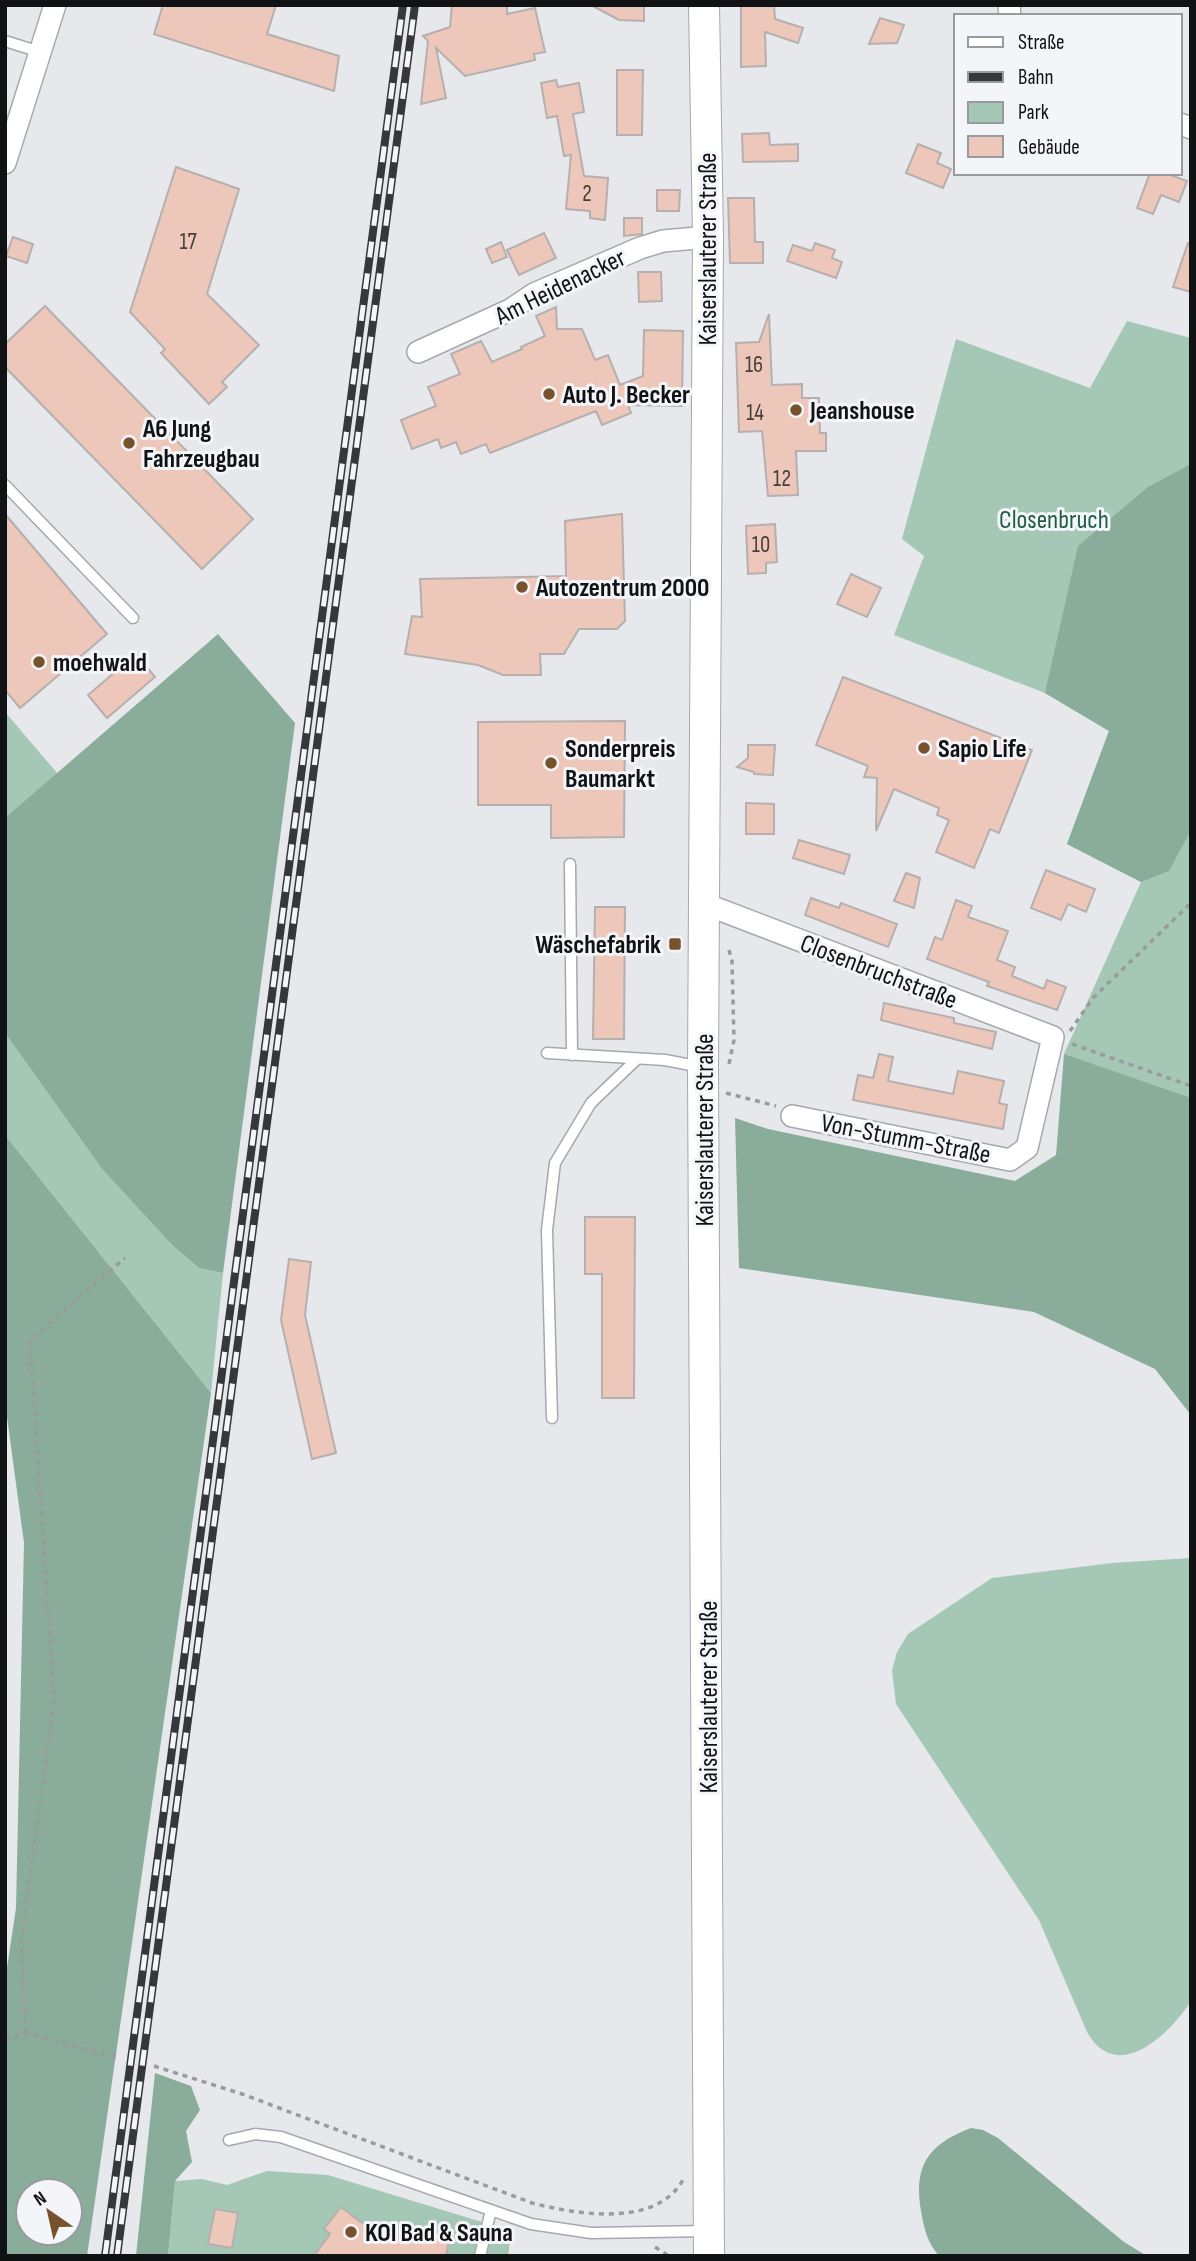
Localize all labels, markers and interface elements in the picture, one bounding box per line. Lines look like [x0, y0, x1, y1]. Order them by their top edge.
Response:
legend [954, 14, 1182, 175]
text: Straße [1018, 30, 1064, 55]
text: Bahn [1018, 65, 1053, 90]
text: Park [1018, 100, 1049, 125]
text: Gebäude [1018, 135, 1080, 160]
street label: Kaiserslauterer Straße [693, 152, 724, 346]
house number: 2 [582, 180, 592, 208]
house number: 17 [179, 228, 197, 256]
street label: Am Heidenacker [490, 242, 631, 333]
house number: 16 [745, 351, 763, 379]
place label: Auto J. Becker [562, 380, 690, 411]
marker: Auto J. Becker [541, 386, 557, 402]
place label: Jeanshouse [809, 396, 915, 427]
house number: 14 [746, 399, 764, 427]
marker: Jeanshouse [788, 402, 804, 418]
place label: A6 Jung Fahrzeugbau [142, 414, 260, 475]
marker: A6 Jung Fahrzeugbau [121, 435, 137, 451]
house number: 12 [773, 465, 791, 493]
park label: Closenbruch [999, 505, 1109, 536]
house number: 10 [752, 531, 770, 559]
place label: Autozentrum 2000 [535, 573, 709, 604]
marker: Autozentrum 2000 [514, 579, 530, 595]
place label: moehwald [53, 648, 147, 679]
marker: moehwald [31, 654, 47, 670]
place label: Sonderpreis Baumarkt [565, 734, 675, 795]
place label: Sapio Life [938, 734, 1027, 765]
marker: Sapio Life [916, 740, 932, 756]
marker: Sonderpreis Baumarkt [543, 755, 559, 771]
street label: Closenbruchstraße [796, 928, 961, 1017]
place label: Wäschefabrik [535, 930, 661, 961]
marker: Wäschefabrik [667, 936, 683, 952]
street label: Kaiserslauterer Straße [690, 1033, 721, 1227]
street label: Von-Stumm-Straße [818, 1108, 993, 1171]
street label: Kaiserslauterer Straße [694, 1600, 725, 1794]
north arrow [14, 2177, 84, 2247]
text: N [30, 2187, 51, 2212]
place label: KOI Bad & Sauna [365, 2218, 513, 2249]
marker: KOI Bad & Sauna [343, 2224, 359, 2240]

